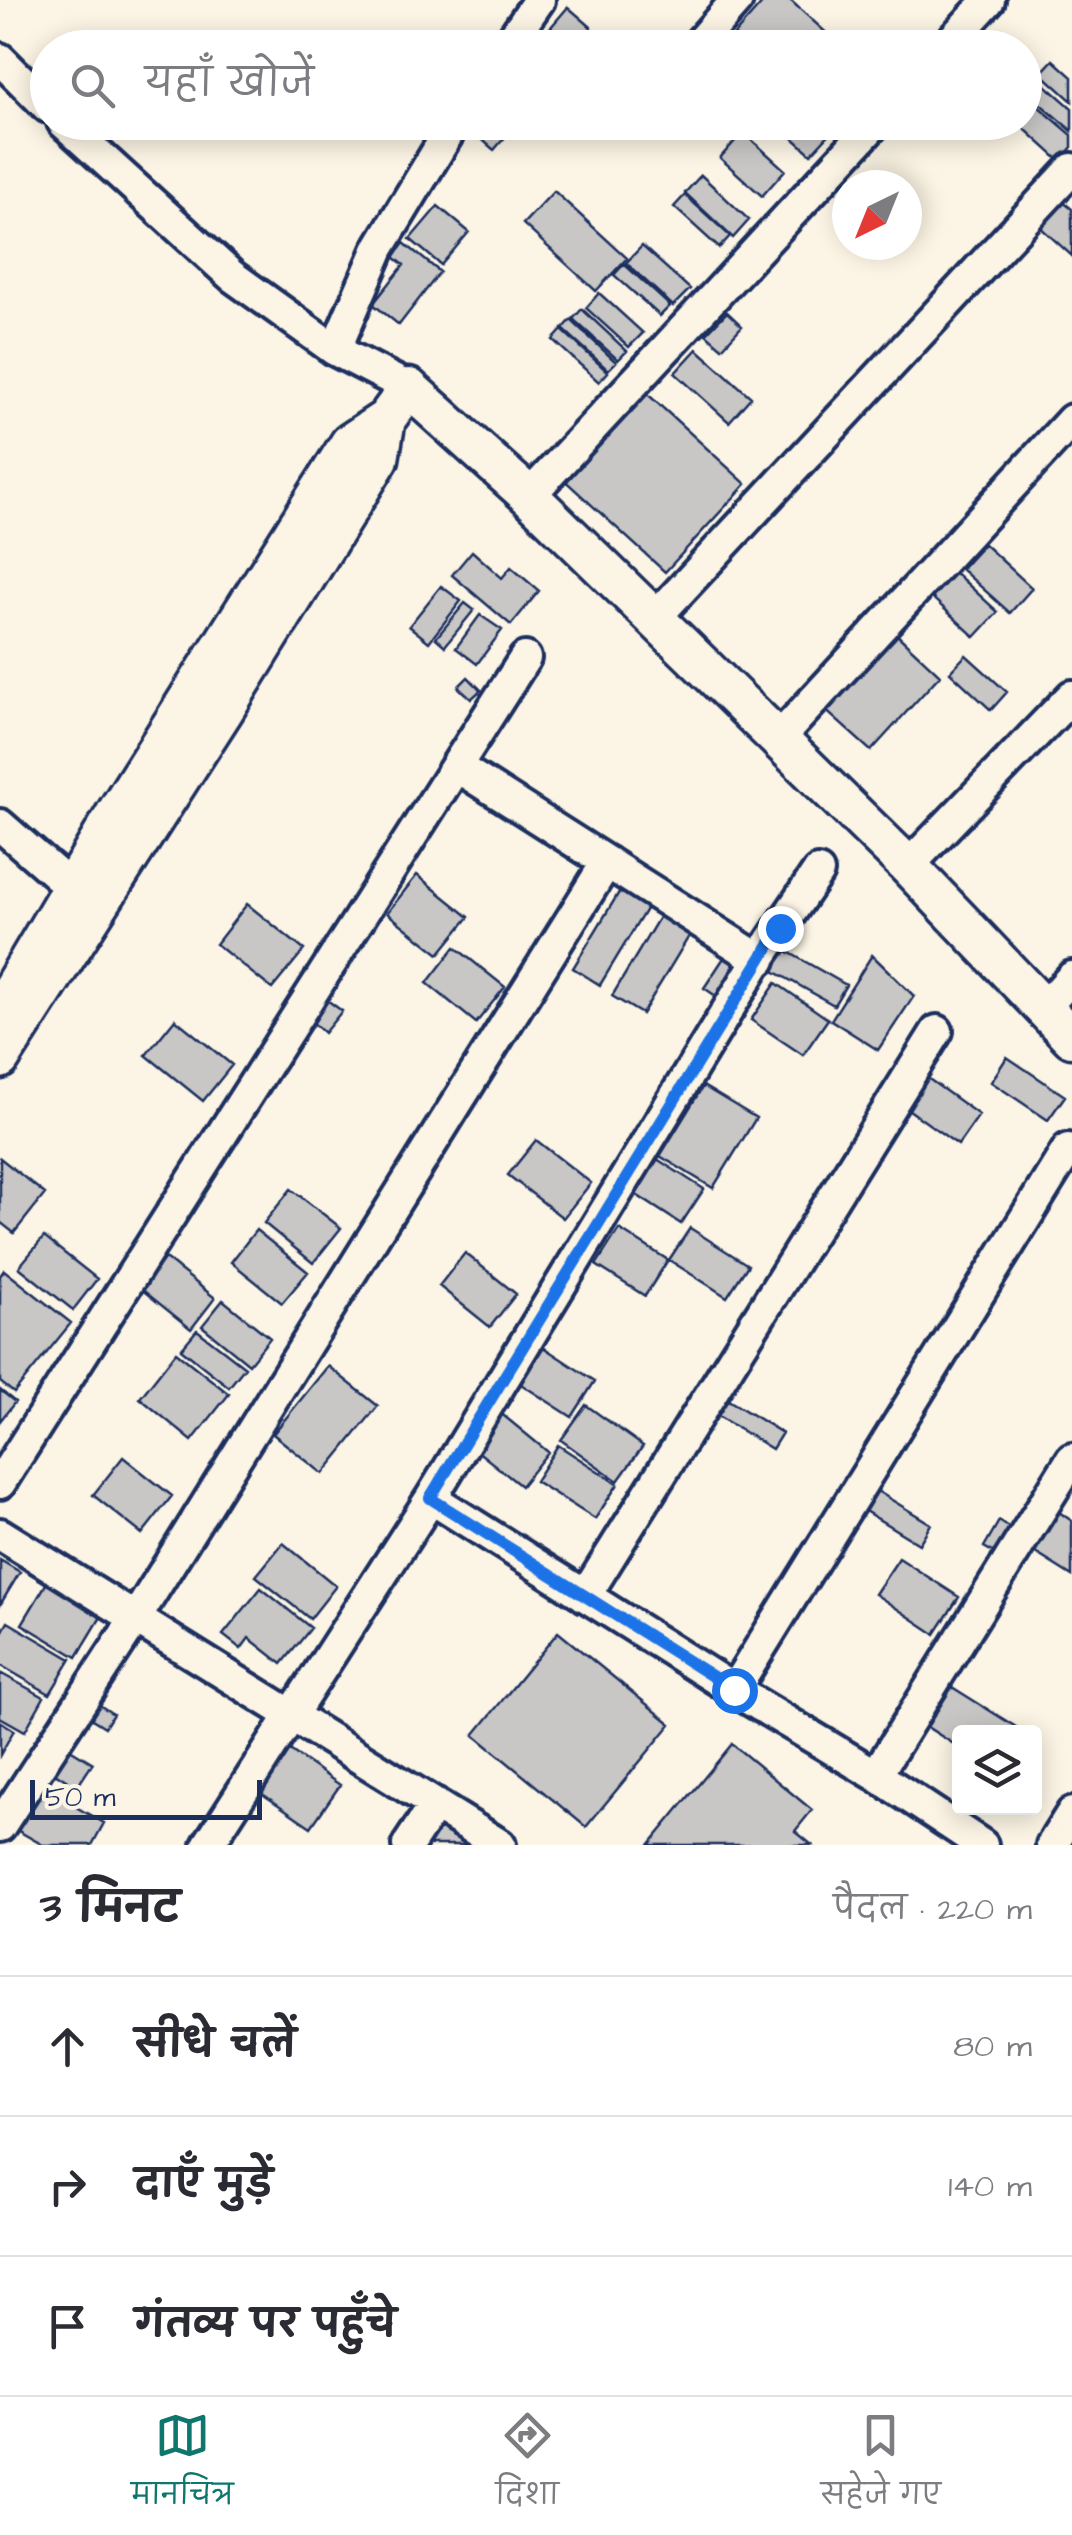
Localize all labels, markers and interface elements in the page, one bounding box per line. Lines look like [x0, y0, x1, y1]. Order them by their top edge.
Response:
search box [30, 30, 1042, 140]
icon: search [65, 58, 120, 113]
text: यहाँ खोजें [145, 58, 314, 110]
north arrow [832, 170, 922, 260]
route end [758, 906, 804, 952]
route start [712, 1668, 758, 1714]
map controls [952, 1725, 1042, 1815]
button: layers [952, 1725, 1042, 1815]
scale bar [30, 1775, 262, 1820]
text: 50 m [45, 1778, 116, 1817]
text: 3 मिनट [40, 1880, 180, 1938]
text: पैदल · 220 m [833, 1887, 1032, 1932]
icon: ahead [40, 2019, 95, 2074]
text: सीधे चलें [135, 2019, 296, 2071]
text: 80 m [953, 2024, 1032, 2069]
icon: right [40, 2159, 95, 2214]
text: दाएँ मुड़ें [135, 2159, 273, 2211]
text: 140 m [948, 2164, 1032, 2209]
icon: arrive [40, 2299, 95, 2354]
text: गंतव्य पर पहुँचे [135, 2299, 396, 2351]
tab: मानचित्र [131, 2408, 234, 2525]
tab: दिशा [495, 2408, 559, 2525]
tab: सहेजे गए [821, 2408, 941, 2525]

